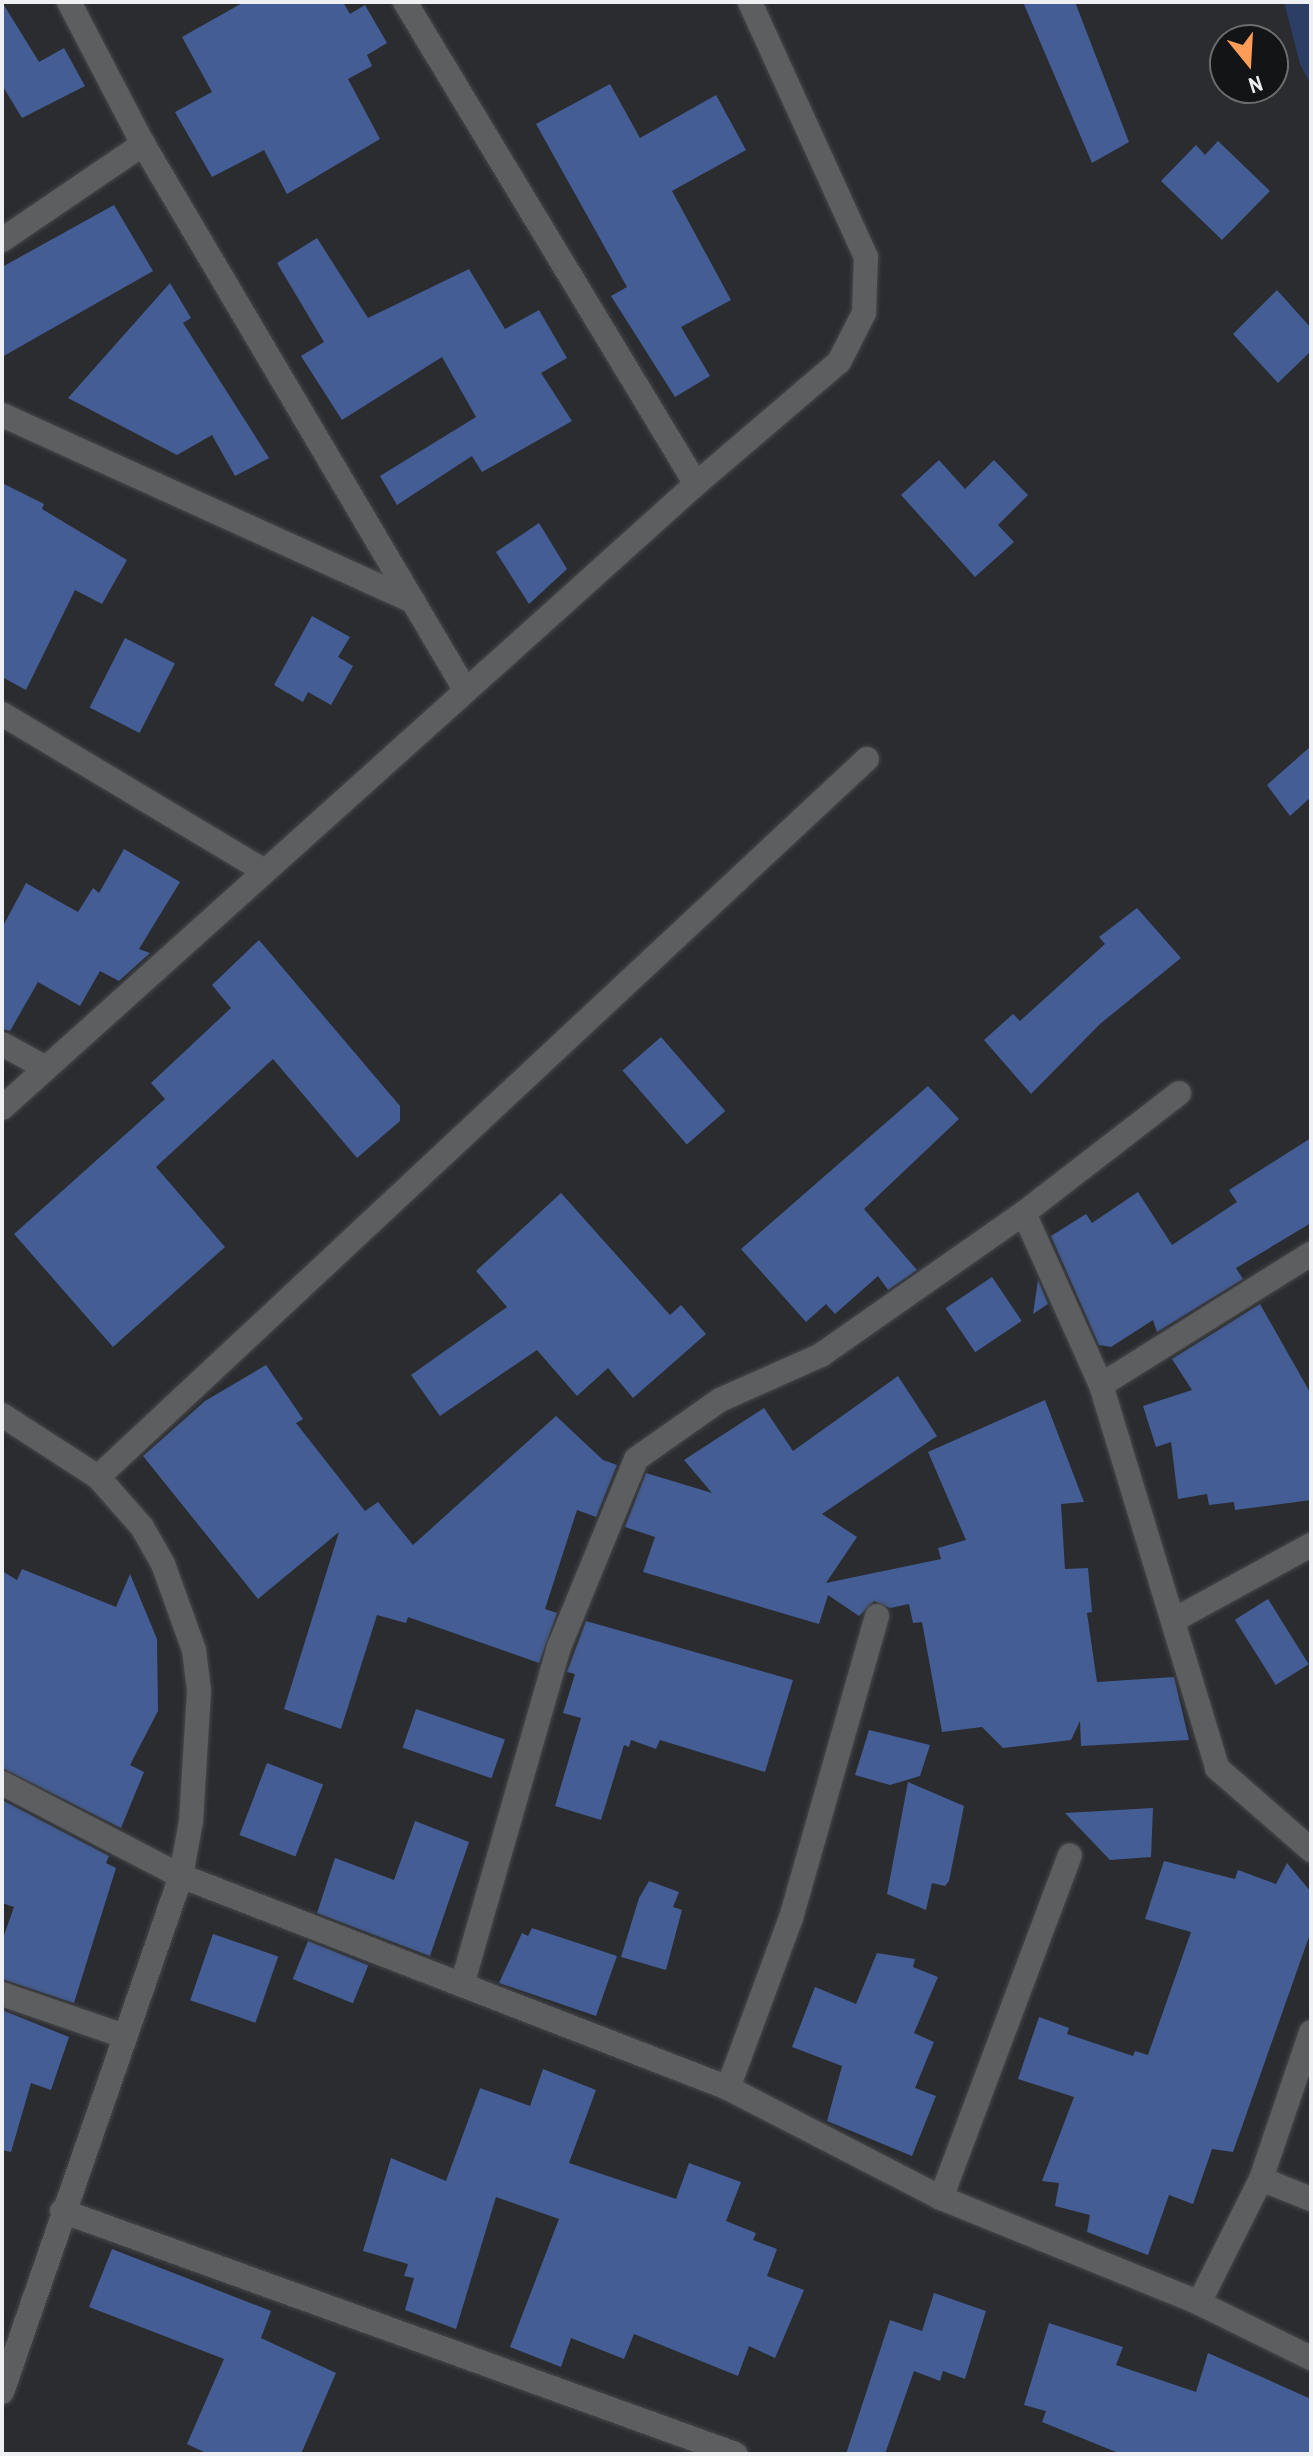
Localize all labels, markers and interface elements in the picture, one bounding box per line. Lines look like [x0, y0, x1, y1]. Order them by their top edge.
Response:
north arrow [1209, 24, 1289, 104]
text: N [1245, 69, 1267, 101]

